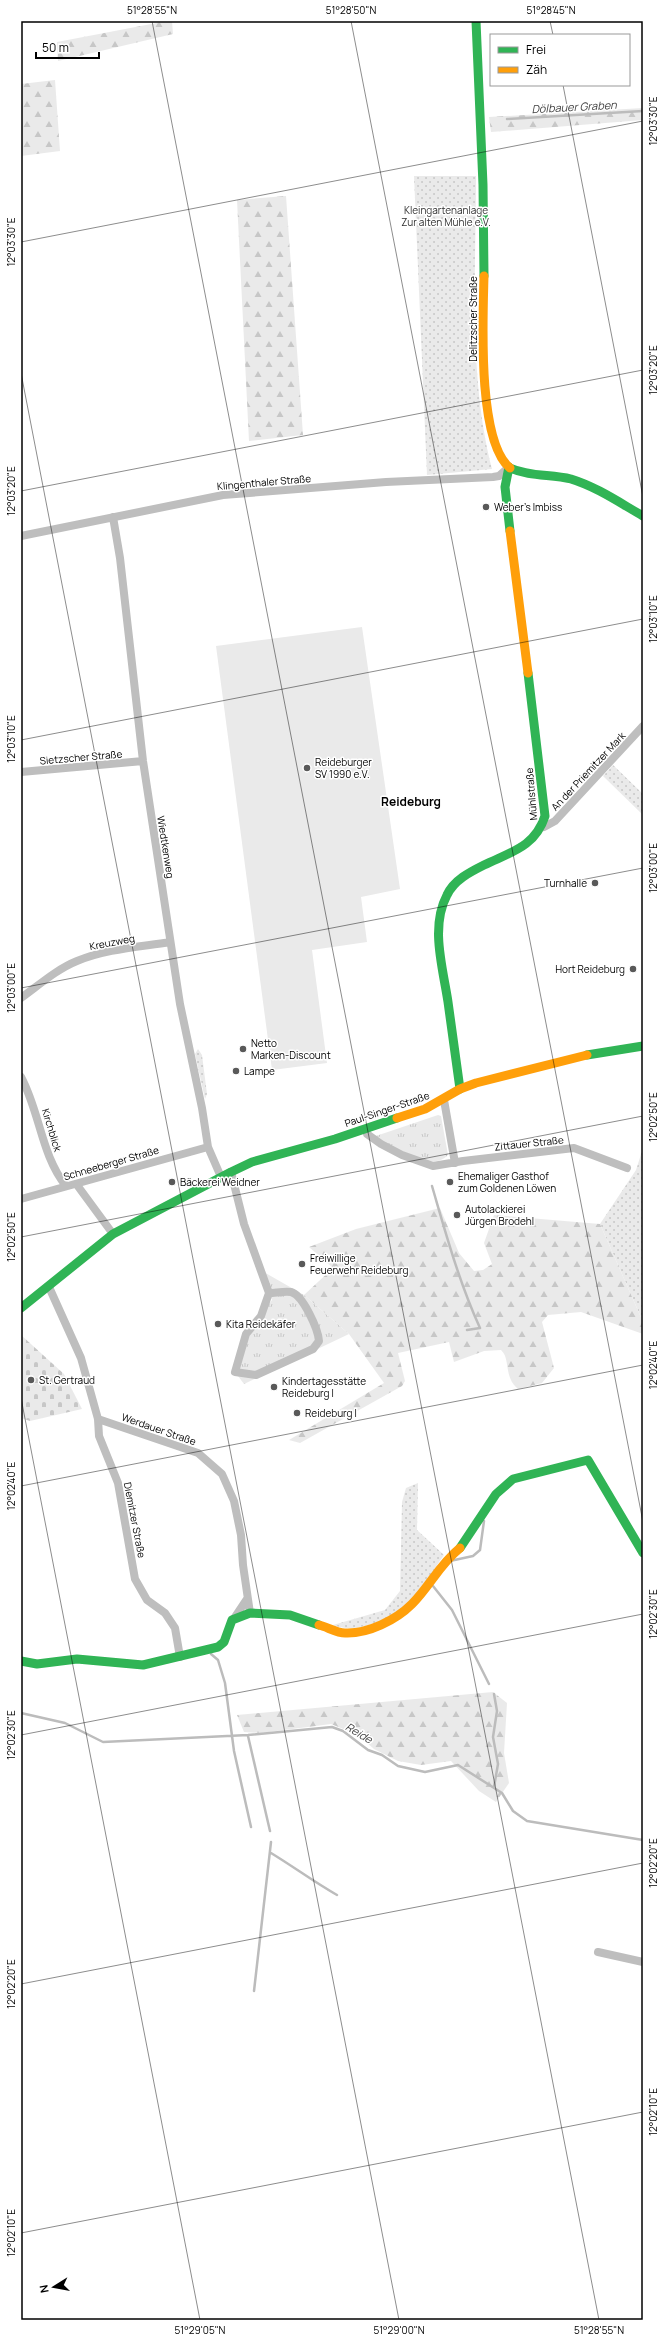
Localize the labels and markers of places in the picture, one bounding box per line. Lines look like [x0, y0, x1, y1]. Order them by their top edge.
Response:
place label: Weber's Imbiss [494, 500, 562, 514]
marker: Weber's Imbiss [481, 502, 491, 512]
place label: Reideburger SV 1990 e.V. [315, 755, 372, 781]
marker: Reideburger SV 1990 e.V. [302, 763, 312, 773]
place label: Turnhalle [544, 876, 587, 890]
marker: Turnhalle [590, 878, 600, 888]
place label: Hort Reideburg [555, 962, 625, 976]
marker: Hort Reideburg [628, 964, 638, 974]
place label: Netto Marken-Discount [251, 1036, 331, 1062]
marker: Netto Marken-Discount [238, 1044, 248, 1054]
place label: Lampe [244, 1064, 275, 1078]
marker: Lampe [231, 1066, 241, 1076]
place label: Ehemaliger Gasthof zum Goldenen Löwen [458, 1169, 556, 1195]
place label: Bäckerei Weidner [180, 1175, 260, 1189]
marker: Bäckerei Weidner [167, 1177, 177, 1187]
marker: Ehemaliger Gasthof zum Goldenen Löwen [445, 1177, 455, 1187]
place label: Autolackierei Jürgen Brodehl [465, 1202, 534, 1228]
marker: Autolackierei Jürgen Brodehl [452, 1210, 462, 1220]
place label: Freiwillige Feuerwehr Reideburg [310, 1251, 409, 1277]
marker: Freiwillige Feuerwehr Reideburg [297, 1259, 307, 1269]
place label: Kita Reidekäfer [226, 1317, 296, 1331]
marker: Kita Reidekäfer [213, 1319, 223, 1329]
place label: St. Gertraud [39, 1373, 95, 1387]
place label: Kindertagesstätte Reideburg I [282, 1374, 366, 1400]
marker: St. Gertraud [26, 1375, 36, 1385]
marker: Kindertagesstätte Reideburg I [269, 1382, 279, 1392]
place label: Reideburg I [305, 1406, 357, 1420]
marker: Reideburg I [292, 1408, 302, 1418]

